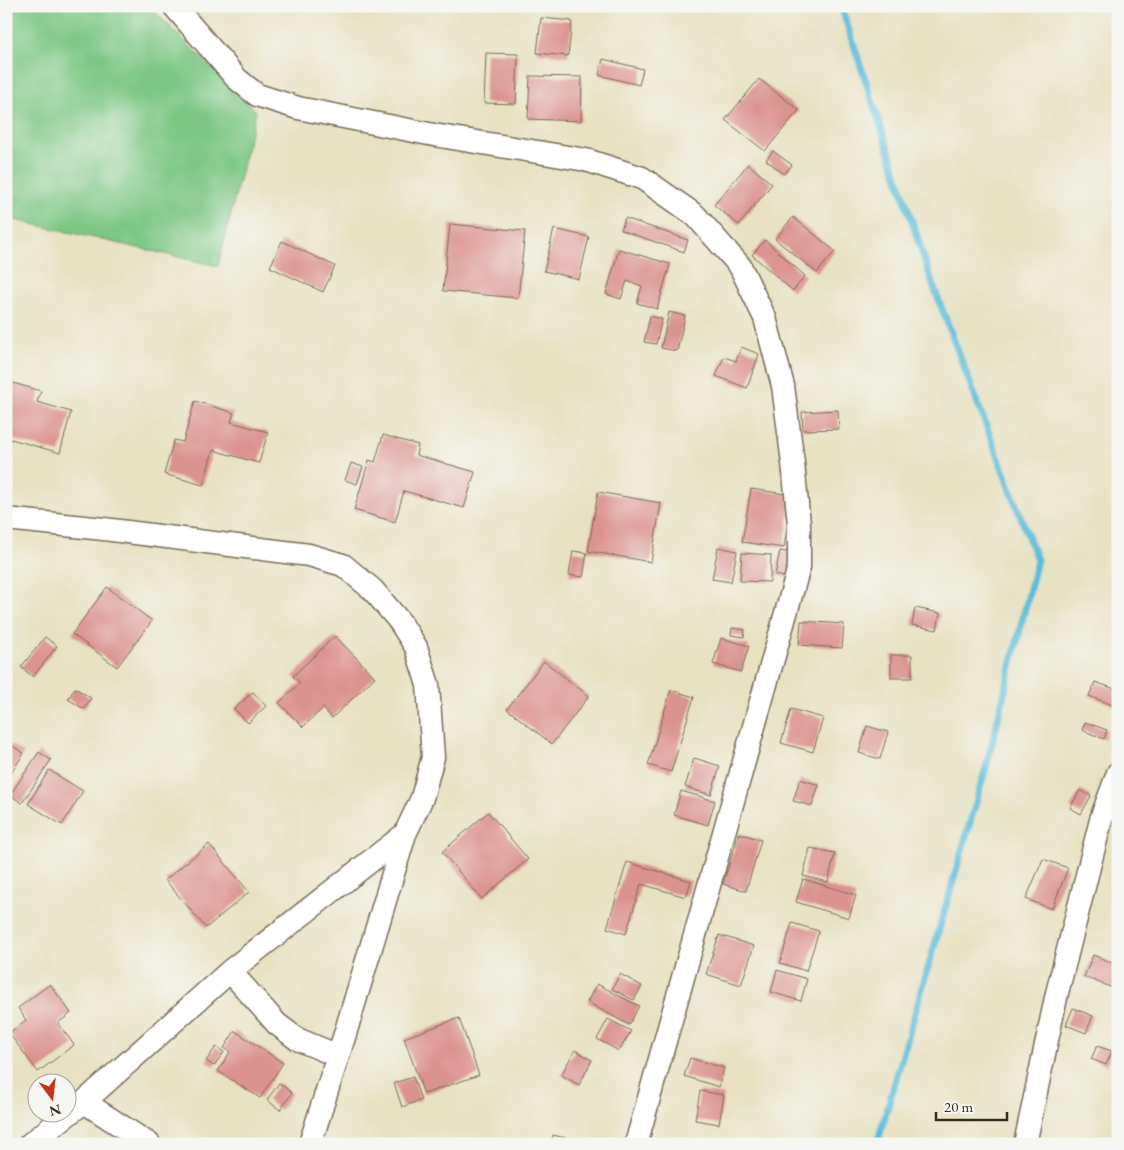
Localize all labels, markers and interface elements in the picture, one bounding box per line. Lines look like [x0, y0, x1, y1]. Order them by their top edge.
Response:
north arrow [28, 1072, 78, 1122]
scale bar [936, 1090, 1008, 1122]
text: 20 m [944, 1097, 973, 1116]
text: N [47, 1100, 63, 1121]

